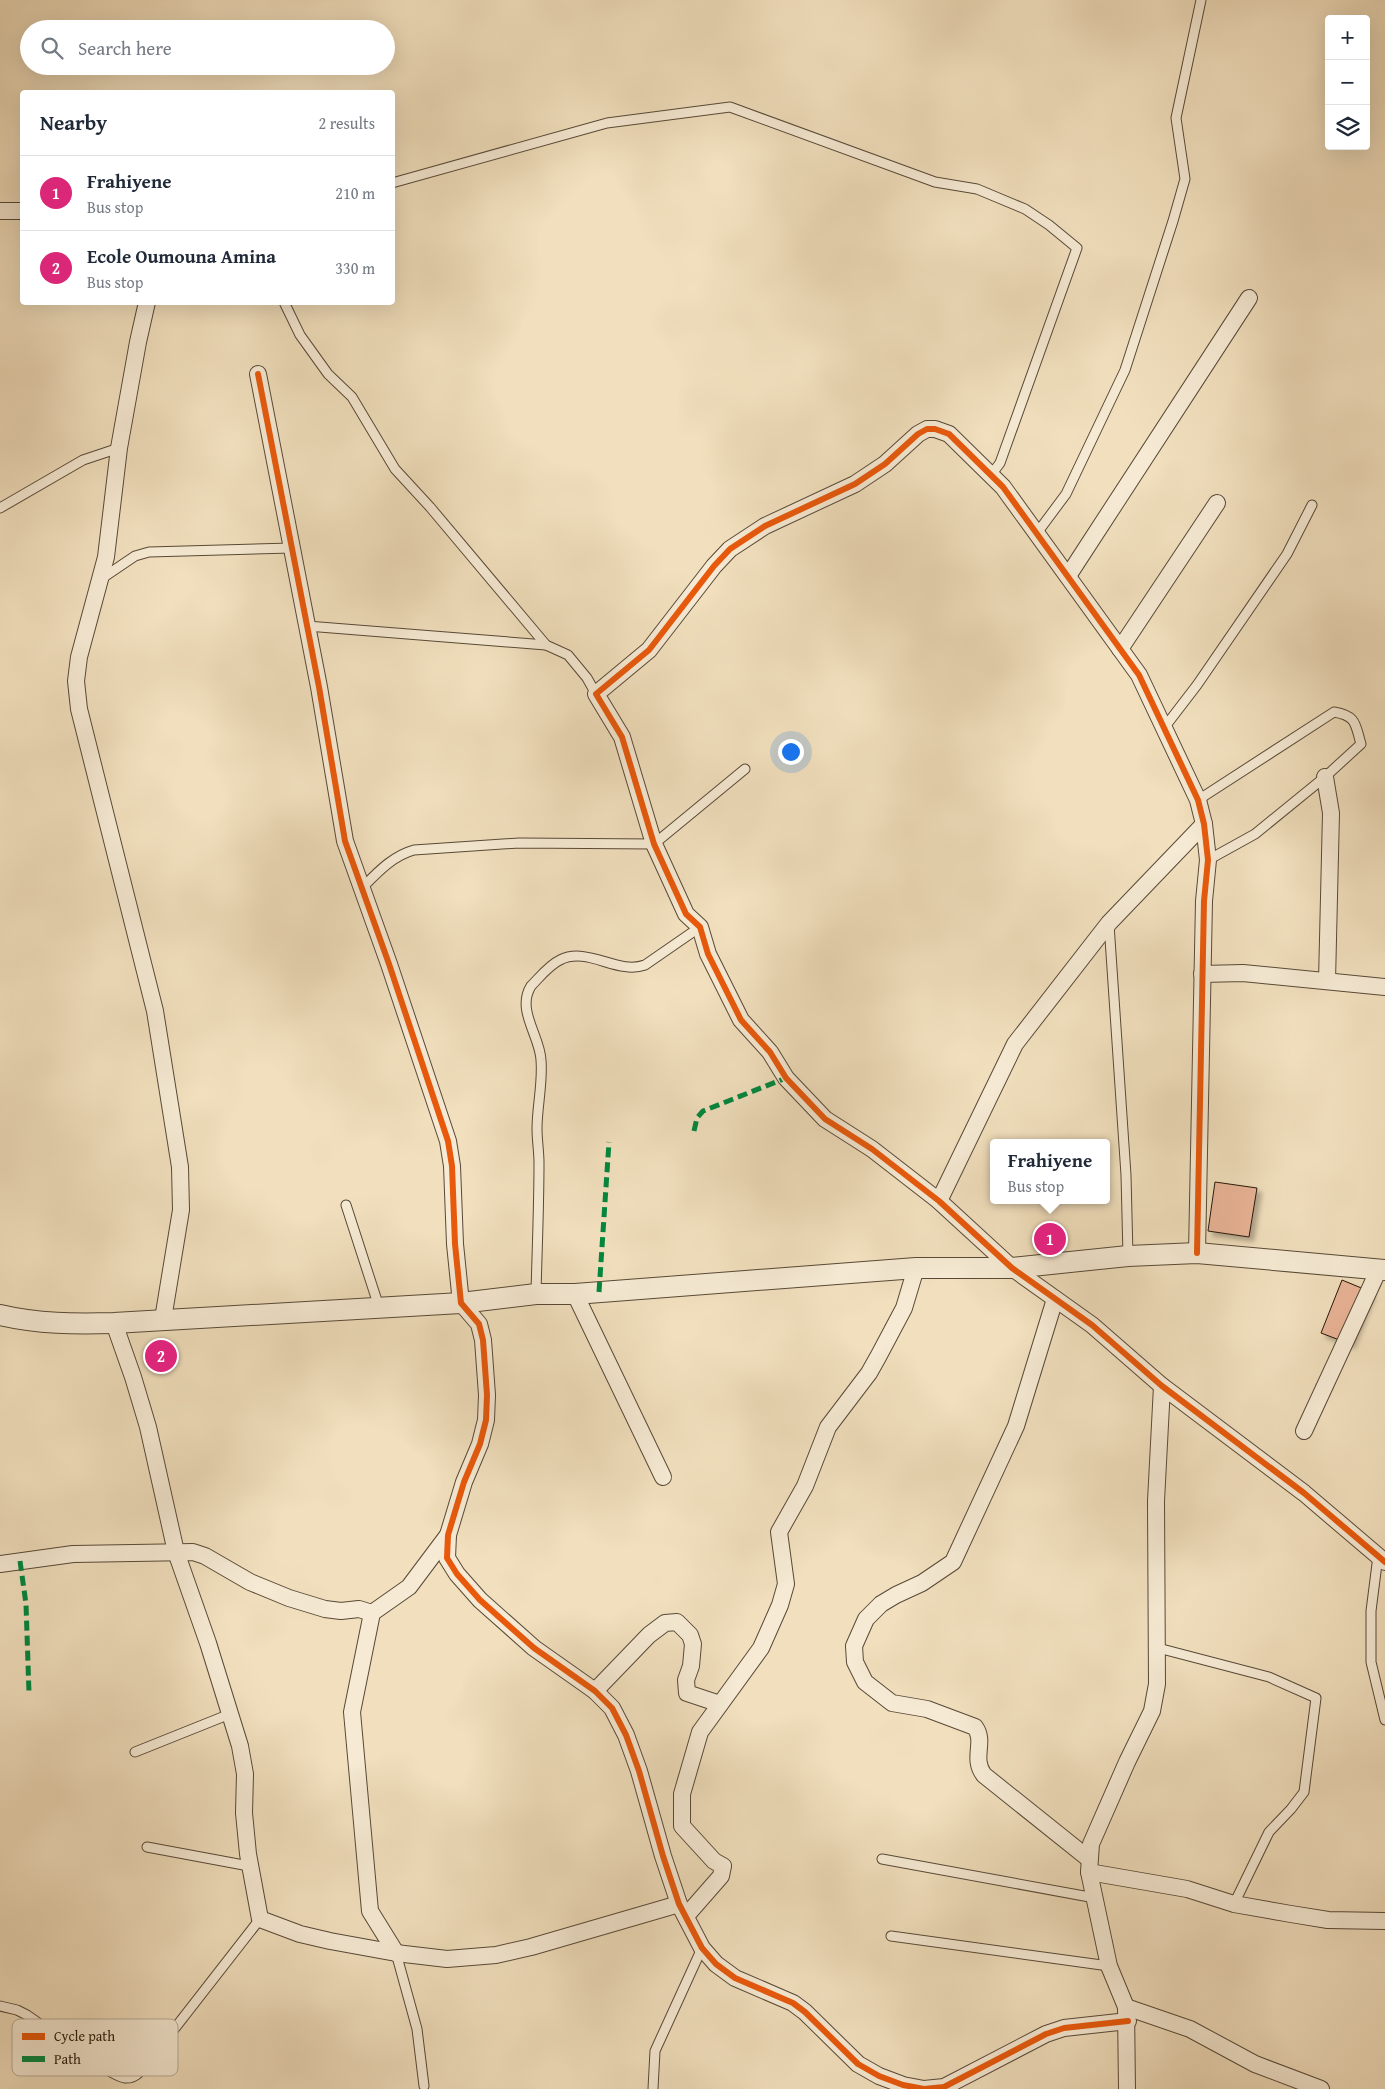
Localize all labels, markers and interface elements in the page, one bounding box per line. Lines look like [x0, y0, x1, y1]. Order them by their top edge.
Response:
map controls [1325, 15, 1370, 150]
button: + [1325, 15, 1370, 60]
search box [20, 20, 395, 75]
icon: search [38, 34, 66, 62]
text: Search here [78, 34, 172, 62]
button: − [1325, 60, 1370, 105]
button: layers [1325, 105, 1370, 150]
text: Nearby [40, 107, 107, 138]
text: 2 results [318, 111, 375, 135]
text: Frahiyene [87, 167, 171, 195]
text: 1 [52, 181, 60, 205]
text: 210 m [335, 181, 375, 205]
text: Bus stop [87, 195, 143, 219]
text: Ecole Oumouna Amina [87, 242, 276, 270]
text: 2 [52, 256, 60, 280]
text: 330 m [335, 256, 375, 280]
text: Bus stop [87, 270, 143, 294]
your location [778, 739, 804, 765]
popup [990, 1139, 1110, 1204]
text: Frahiyene [1008, 1146, 1092, 1174]
text: Bus stop [1008, 1174, 1064, 1198]
pin: 1 [1034, 1220, 1066, 1258]
pin: 2 [145, 1337, 177, 1375]
legend [12, 2019, 178, 2076]
text: Cycle path [54, 2026, 115, 2046]
text: Path [54, 2049, 81, 2069]

